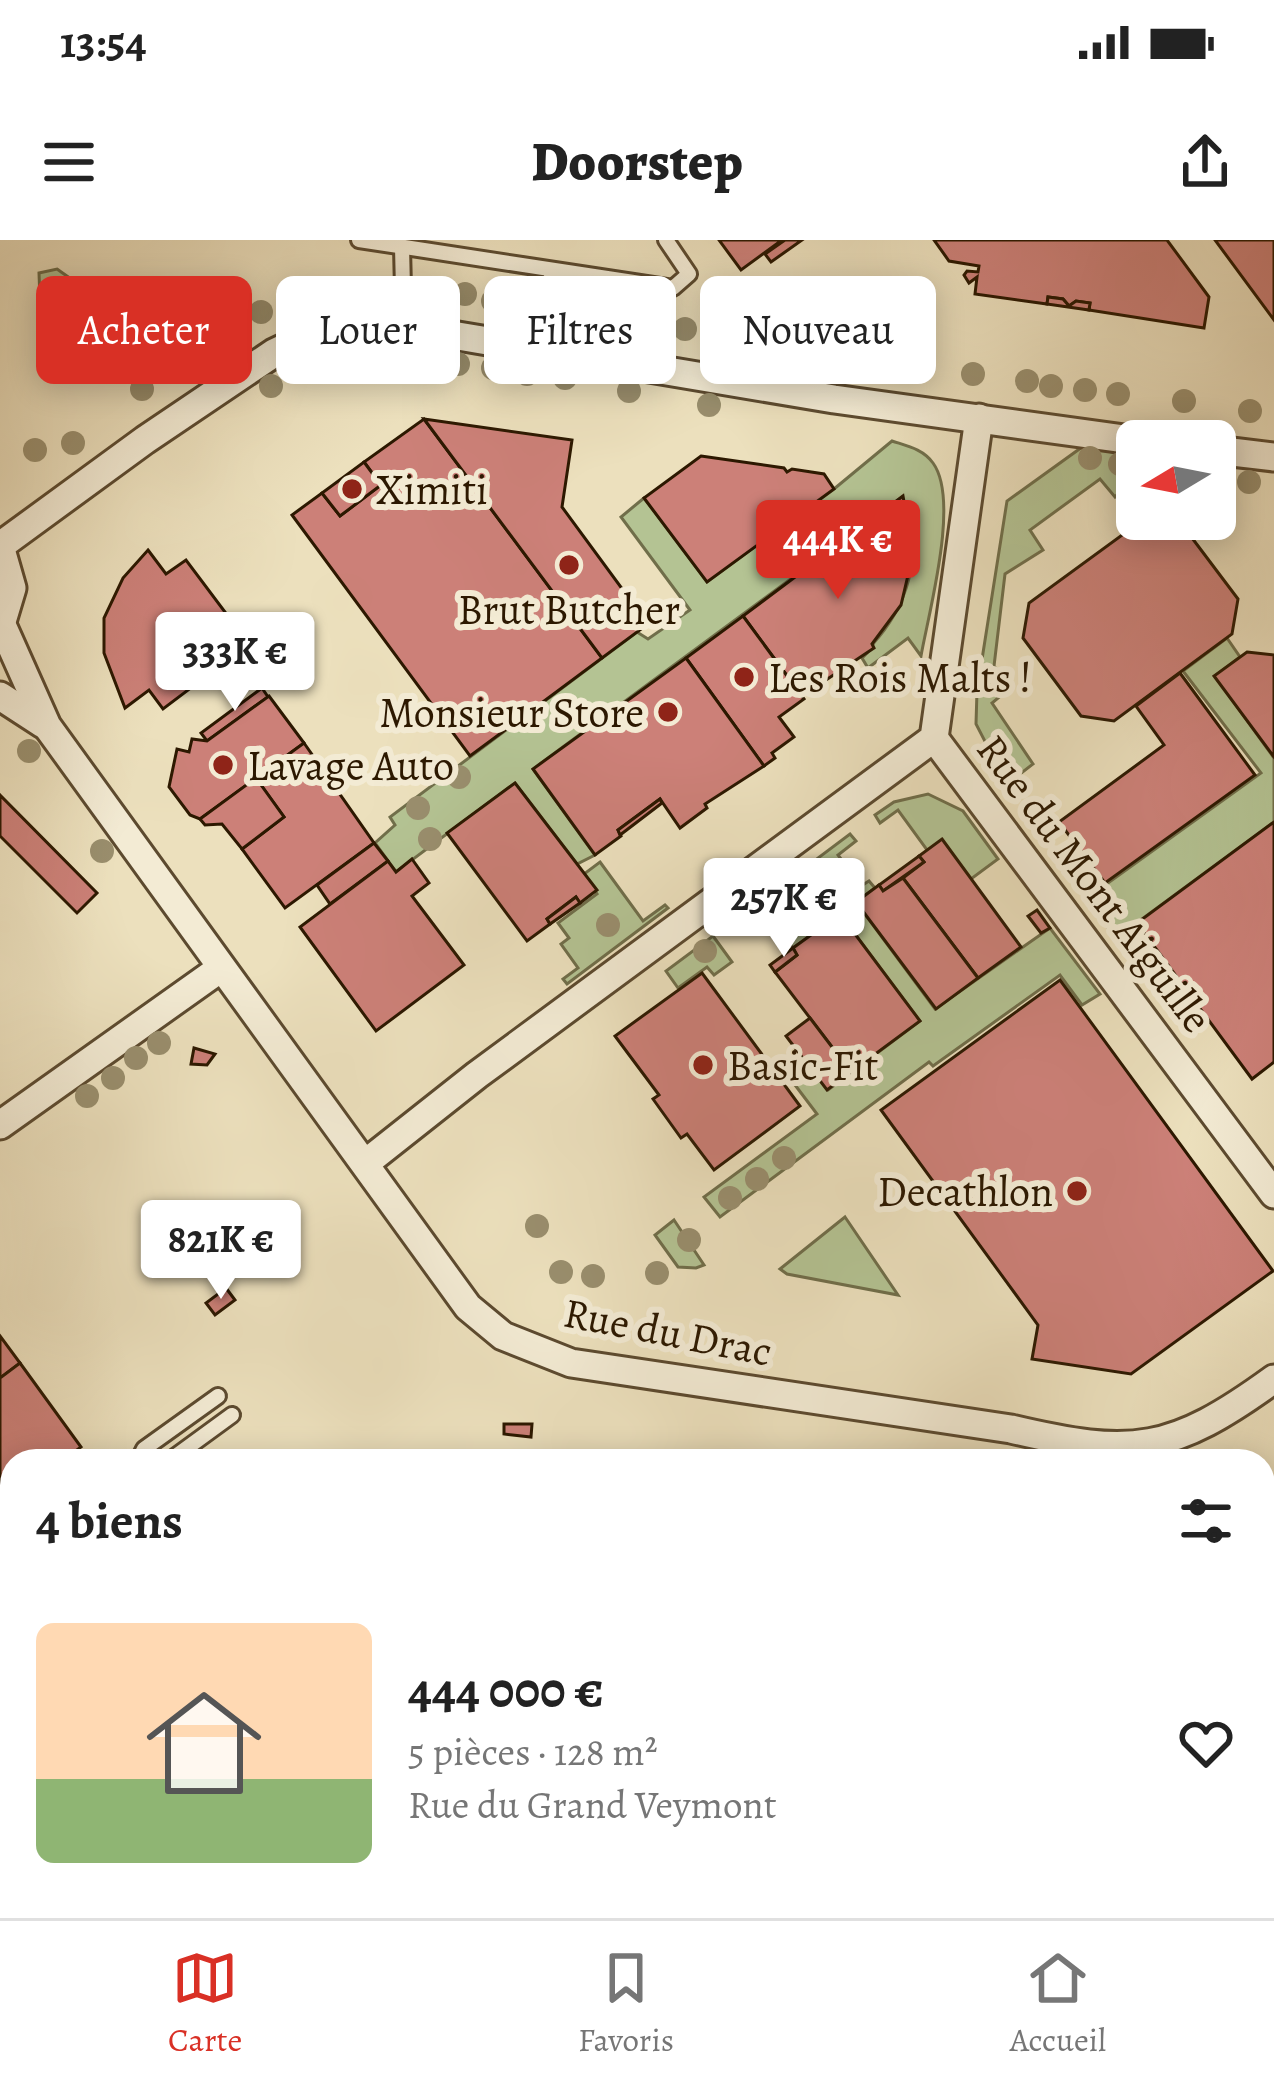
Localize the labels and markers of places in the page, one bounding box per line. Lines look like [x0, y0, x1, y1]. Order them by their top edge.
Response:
place label: Ximiti [376, 461, 488, 518]
marker: Ximiti [339, 476, 365, 502]
pin: 444K € [740, 500, 936, 602]
marker: Brut Butcher [556, 552, 582, 578]
place label: Brut Butcher [458, 581, 680, 638]
pin: 333K € [137, 612, 333, 714]
place label: Les Rois Malts ! [768, 649, 1032, 706]
marker: Les Rois Malts ! [731, 664, 757, 690]
place label: Monsieur Store [379, 684, 644, 741]
marker: Monsieur Store [655, 699, 681, 725]
place label: Lavage Auto [247, 737, 454, 794]
marker: Lavage Auto [210, 752, 236, 778]
pin: 257K € [686, 858, 882, 960]
place label: Basic-Fit [727, 1037, 879, 1094]
marker: Basic-Fit [690, 1052, 716, 1078]
place label: Decathlon [877, 1163, 1053, 1220]
marker: Decathlon [1064, 1178, 1090, 1204]
pin: 821K € [123, 1200, 319, 1302]

